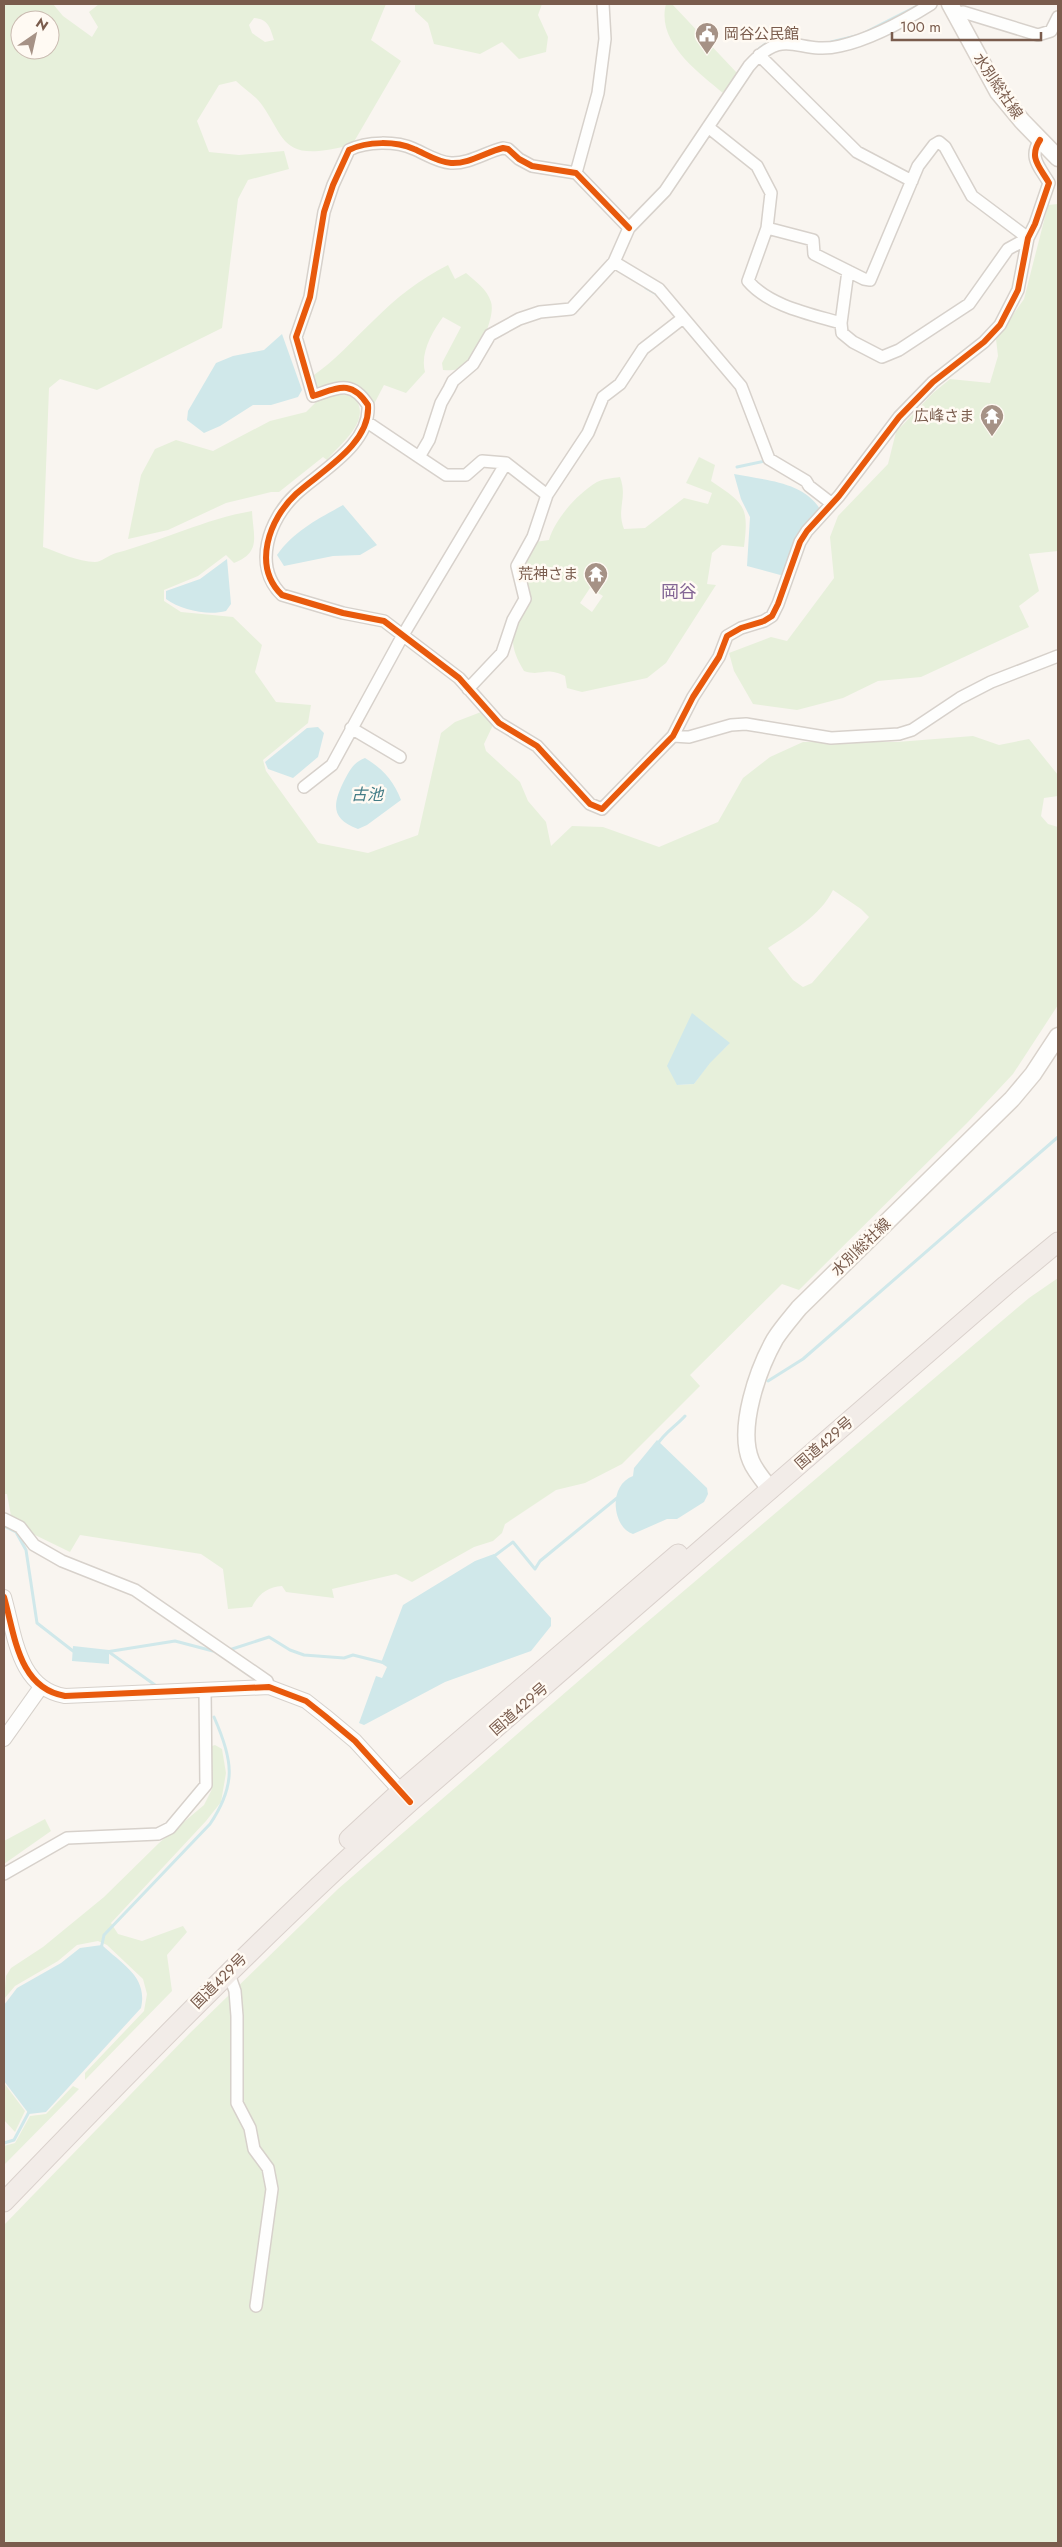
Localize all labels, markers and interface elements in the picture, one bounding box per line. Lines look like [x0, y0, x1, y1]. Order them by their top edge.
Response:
north arrow [10, 10, 60, 60]
scale bar [892, 10, 1041, 42]
text: N [32, 13, 52, 36]
text: 100 m [900, 16, 941, 38]
public building icon: 岡谷公民館 [694, 21, 720, 55]
place label: 岡谷公民館 [724, 23, 799, 45]
street label: 水別総社線 [968, 49, 1028, 123]
temple icon: 広峰さま [979, 403, 1005, 437]
place label: 広峰さま [914, 405, 974, 427]
temple icon: 荒神さま [583, 561, 609, 595]
place label: 荒神さま [518, 563, 578, 585]
district label: 岡谷 [661, 579, 697, 605]
water label: 古池 [351, 783, 385, 806]
street label: 水別総社線 [826, 1213, 896, 1281]
street label: 国道429号 [790, 1411, 858, 1475]
street label: 国道429号 [485, 1677, 553, 1741]
street label: 国道429号 [186, 1948, 252, 2014]

